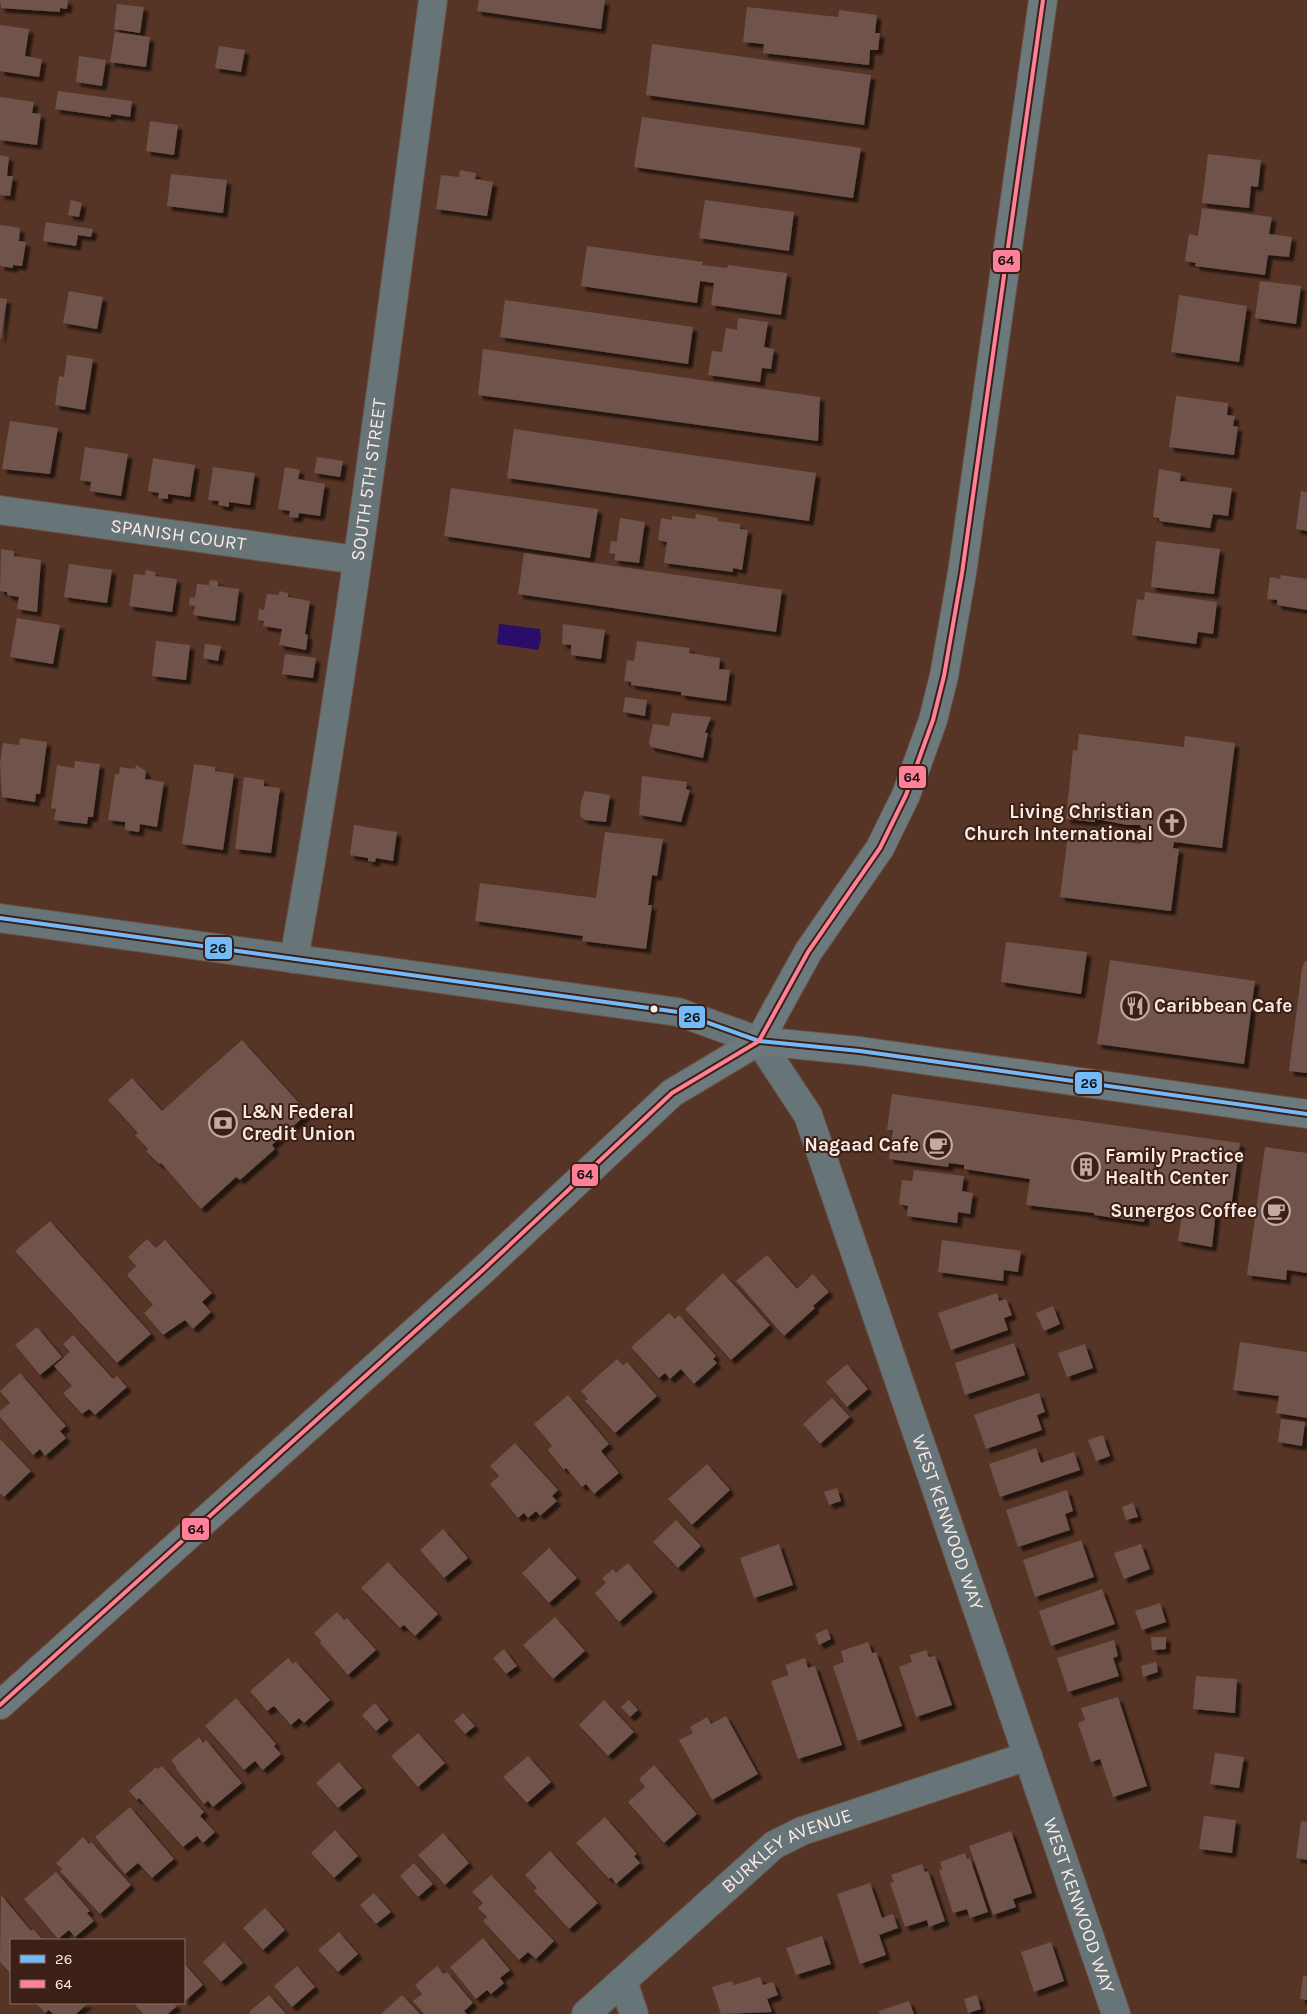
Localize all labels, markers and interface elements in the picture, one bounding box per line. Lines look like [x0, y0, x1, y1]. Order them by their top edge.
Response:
line badge: 64 [992, 249, 1021, 273]
text: 64 [998, 252, 1015, 269]
street label: SOUTH 5TH STREET [346, 397, 391, 563]
street label: SPANISH COURT [109, 515, 248, 555]
line badge: 64 [898, 765, 927, 789]
text: 64 [904, 769, 921, 786]
place label: Living Christian Church International [964, 801, 1153, 845]
church icon: Living Christian Church International [1157, 808, 1187, 838]
line badge: 26 [204, 936, 233, 960]
text: 26 [210, 940, 226, 957]
restaurant icon: Caribbean Cafe [1120, 991, 1150, 1021]
place label: Caribbean Cafe [1154, 995, 1292, 1017]
unlabelled marker [649, 1004, 659, 1014]
line badge: 26 [678, 1005, 706, 1029]
text: 26 [684, 1009, 700, 1026]
line badge: 26 [1074, 1071, 1103, 1095]
text: 26 [1081, 1075, 1097, 1092]
place label: L&N Federal Credit Union [242, 1101, 356, 1145]
bank icon: L&N Federal Credit Union [208, 1108, 238, 1138]
cafe icon: Nagaad Cafe [923, 1130, 953, 1160]
place label: Nagaad Cafe [804, 1134, 919, 1156]
place label: Family Practice Health Center [1105, 1145, 1244, 1189]
building icon: Family Practice Health Center [1071, 1152, 1101, 1182]
line badge: 64 [571, 1163, 599, 1187]
text: 64 [577, 1166, 594, 1183]
cafe icon: Sunergos Coffee [1261, 1196, 1291, 1226]
place label: Sunergos Coffee [1110, 1200, 1257, 1222]
street label: WEST KENWOOD WAY [907, 1432, 988, 1614]
line badge: 64 [181, 1517, 210, 1541]
text: 64 [188, 1521, 205, 1538]
street label: BURKLEY AVENUE [717, 1804, 855, 1898]
street label: WEST KENWOOD WAY [1039, 1815, 1119, 1997]
legend [10, 1939, 185, 2004]
text: 26 [55, 1950, 72, 1968]
text: 64 [55, 1975, 73, 1993]

